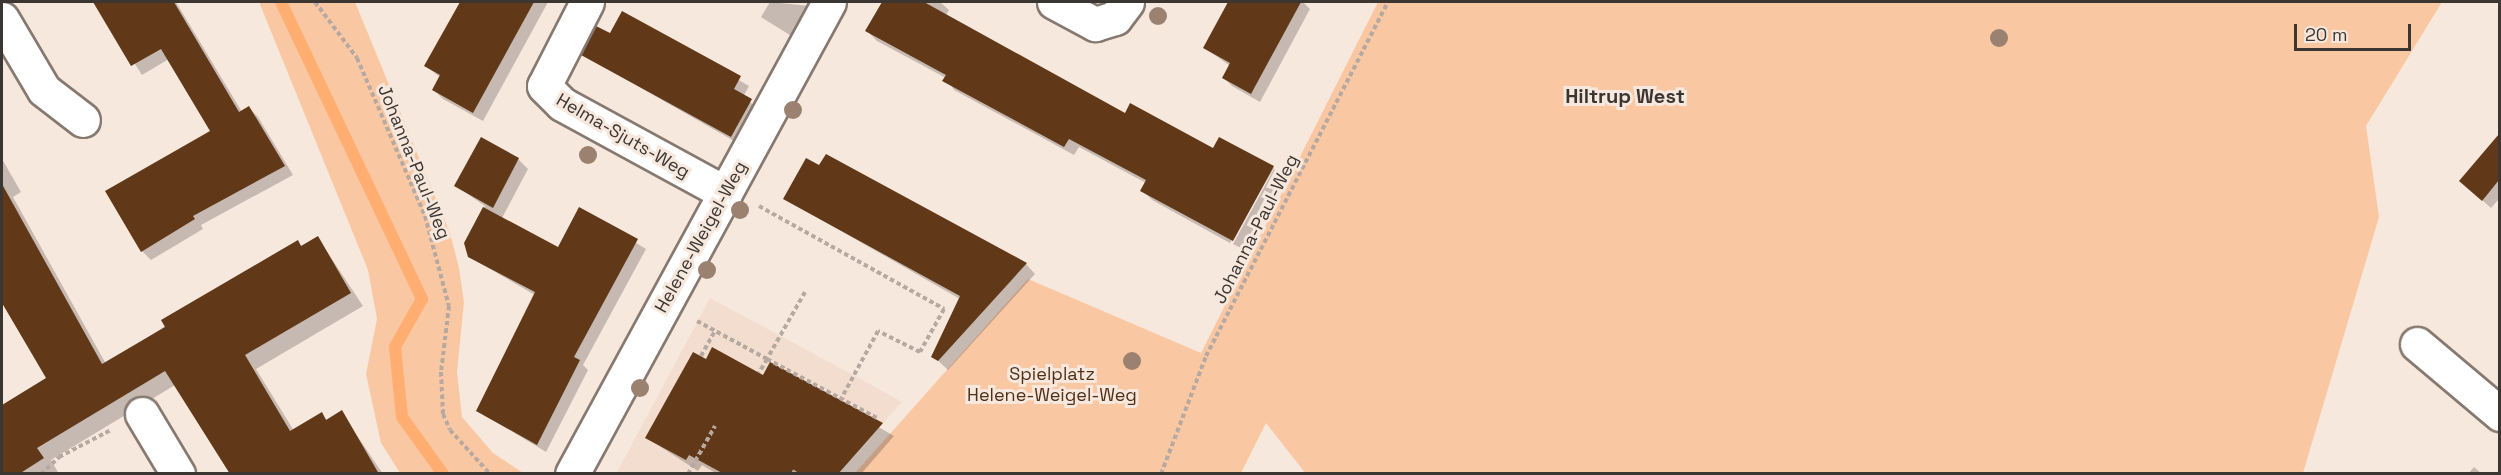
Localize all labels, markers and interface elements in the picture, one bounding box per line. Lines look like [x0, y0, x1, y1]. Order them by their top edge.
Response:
scale bar [2297, 12, 2414, 50]
text: 20 m [2305, 23, 2348, 46]
street label: Johanna-Paul-Weg [373, 82, 455, 242]
district label: Hiltrup West [1565, 84, 1685, 108]
street label: Helma-Sjuts-Weg [552, 89, 694, 183]
street label: Johanna-Paul-Weg [1209, 151, 1303, 307]
street label: Helene-Weigel-Weg [650, 157, 752, 317]
park label: Spielplatz Helene-Weigel-Weg [967, 364, 1137, 406]

